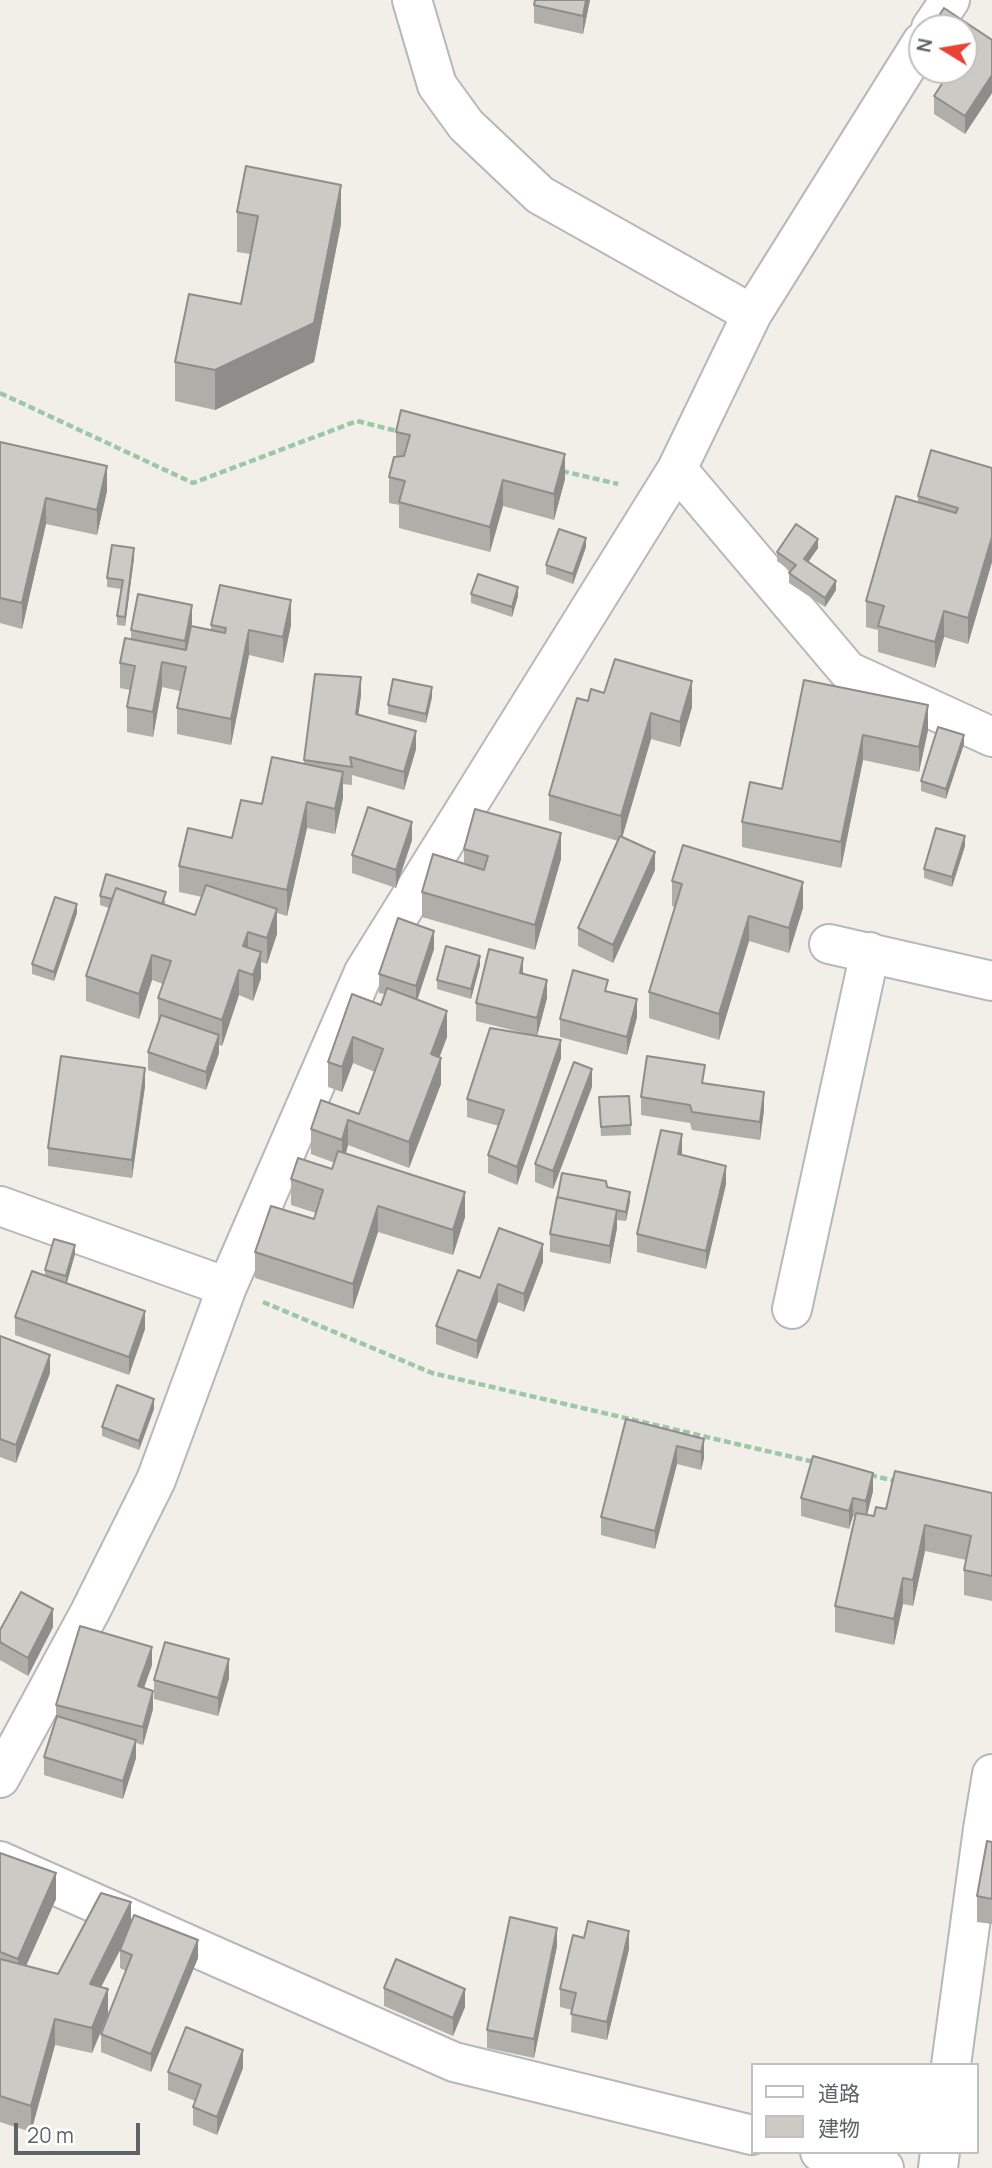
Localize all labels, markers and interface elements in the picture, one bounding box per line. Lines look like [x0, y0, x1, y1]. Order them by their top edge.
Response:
north arrow [908, 14, 978, 84]
text: N [910, 36, 938, 55]
legend [750, 2063, 978, 2154]
text: 道路 [818, 2079, 860, 2107]
scale bar [18, 2108, 144, 2152]
text: 建物 [818, 2114, 860, 2142]
text: 20 m [27, 2121, 74, 2149]

